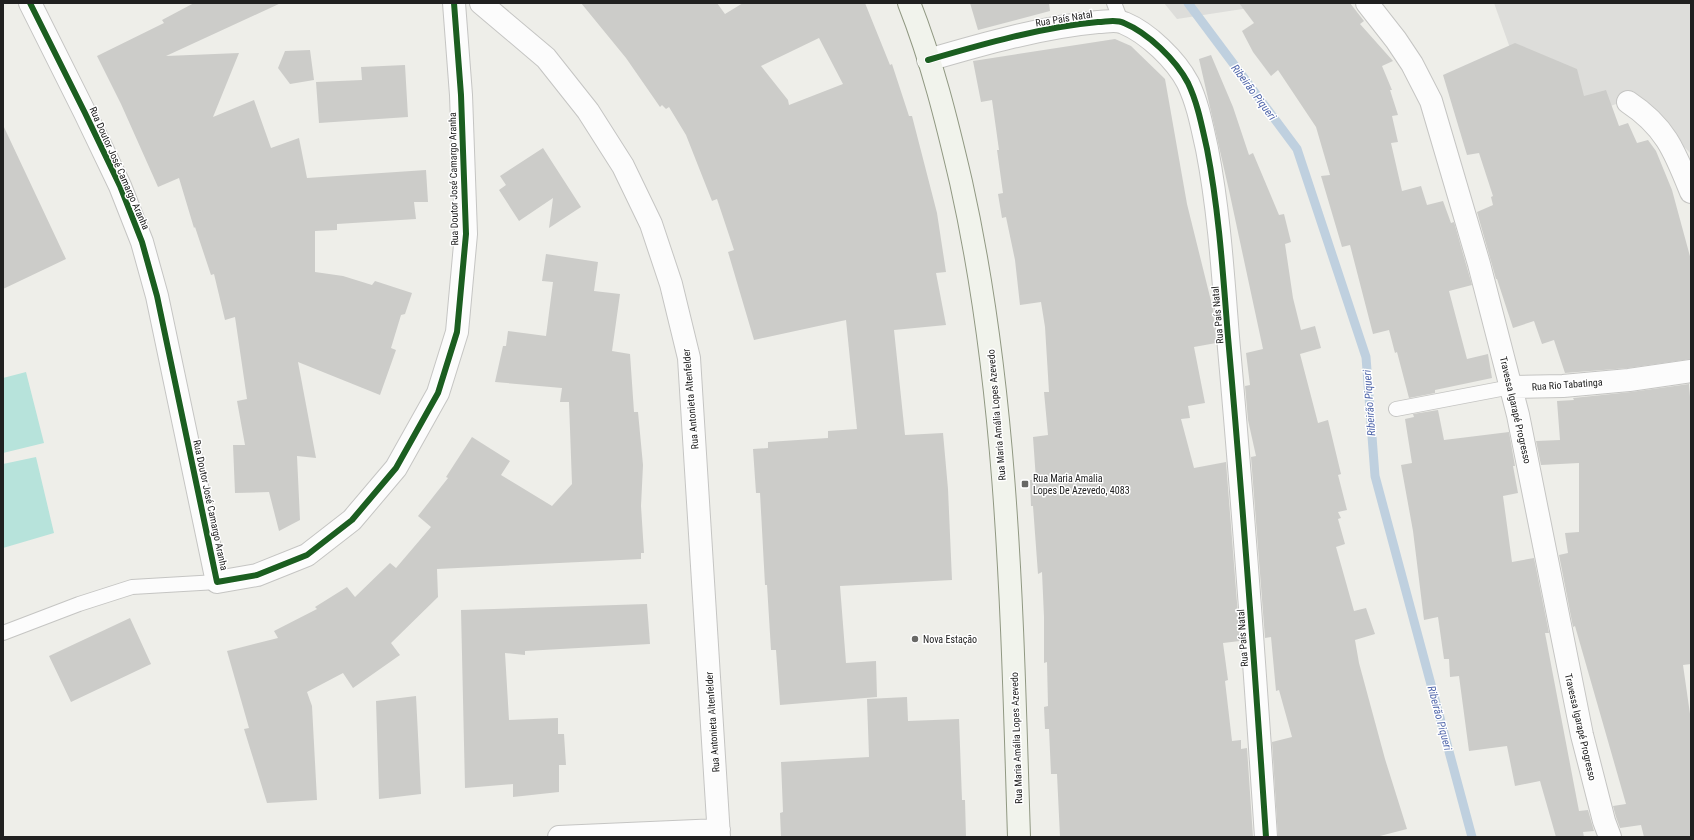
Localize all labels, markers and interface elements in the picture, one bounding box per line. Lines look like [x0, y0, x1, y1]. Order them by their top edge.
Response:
street label: Rua País Natal [1035, 9, 1093, 28]
water label: Ribeirão Piqueri [1228, 62, 1279, 123]
street label: Rua Doutor José Camargo Aranha [87, 105, 152, 231]
street label: Rua Doutor José Camargo Aranha [447, 112, 460, 246]
street label: Rua País Natal [1210, 286, 1225, 344]
street label: Rua Antonieta Altenfelder [681, 348, 700, 450]
street label: Rua Maria Amália Lopes Azevedo [985, 349, 1008, 481]
street label: Travessa Igarapé Progresso [1498, 356, 1533, 465]
water label: Ribeirão Piqueri [1361, 369, 1378, 437]
street label: Rua Rio Tabatinga [1531, 377, 1603, 392]
street label: Rua Doutor José Camargo Aranha [191, 439, 230, 572]
place label: Rua Maria Amalia Lopes De Azevedo, 4083 [1033, 473, 1130, 496]
marker: Rua Maria Amalia Lopes De Azevedo, 4083 [1020, 479, 1030, 489]
street label: Rua País Natal [1235, 609, 1250, 667]
marker: Nova Estação [910, 634, 920, 644]
place label: Nova Estação [923, 634, 977, 645]
street label: Rua Antonieta Altenfelder [703, 671, 722, 773]
street label: Rua Maria Amália Lopes Azevedo [1009, 672, 1024, 804]
street label: Travessa Igarapé Progresso [1563, 673, 1598, 782]
water label: Ribeirão Piqueri [1425, 684, 1455, 752]

